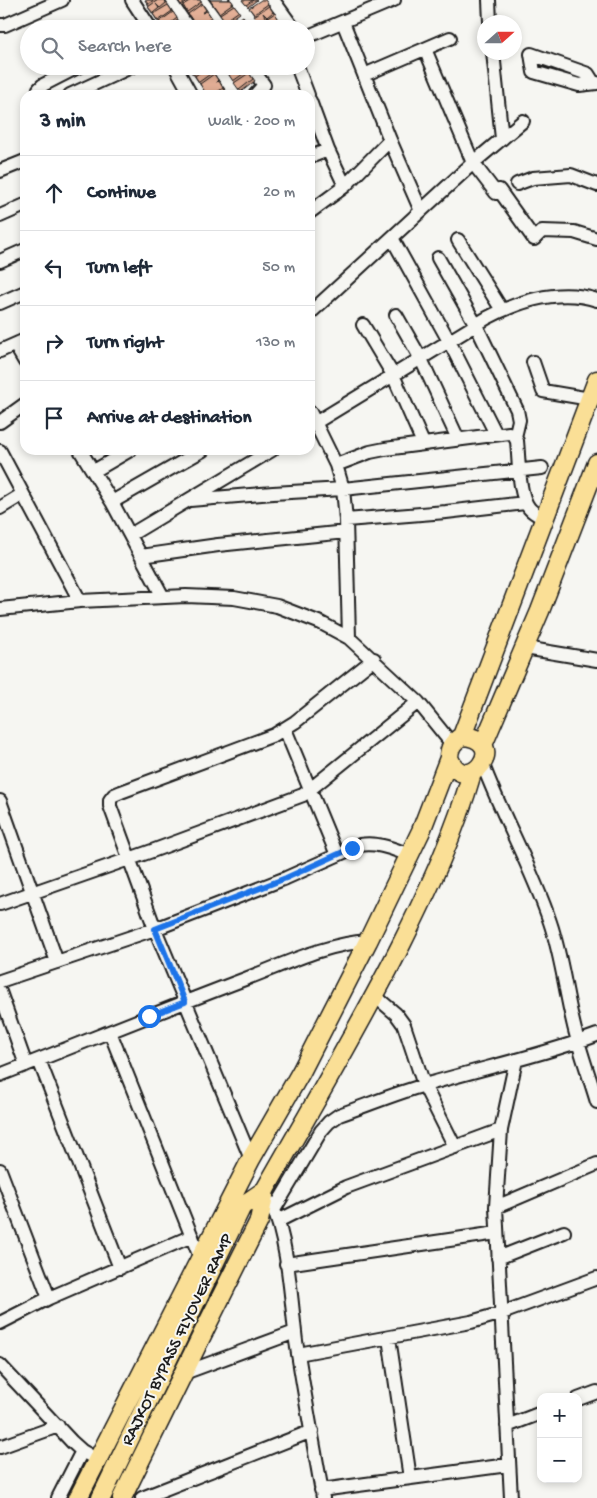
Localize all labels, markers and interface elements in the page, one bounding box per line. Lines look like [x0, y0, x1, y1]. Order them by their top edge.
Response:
north arrow [477, 15, 522, 60]
search box [20, 20, 315, 75]
icon: search [38, 34, 66, 62]
text: Search here [78, 36, 172, 59]
text: 3 min [40, 110, 85, 135]
text: Walk · 200 m [208, 113, 295, 132]
icon: ahead [40, 179, 68, 207]
text: Continue [87, 182, 156, 205]
text: 20 m [263, 184, 295, 203]
icon: left [40, 254, 68, 282]
text: Turn left [87, 257, 151, 280]
text: 50 m [262, 259, 295, 278]
icon: right [40, 329, 68, 357]
text: Turn right [87, 332, 163, 355]
text: 130 m [256, 334, 295, 353]
icon: arrive [40, 404, 68, 432]
text: Arrive at destination [87, 407, 251, 430]
route end [341, 837, 364, 860]
route start [138, 1005, 161, 1028]
street label: RAJKOT BYPASS FLYOVER RAMP [117, 1230, 239, 1449]
map controls [537, 1393, 582, 1483]
button: + [537, 1393, 582, 1438]
button: − [537, 1438, 582, 1483]

